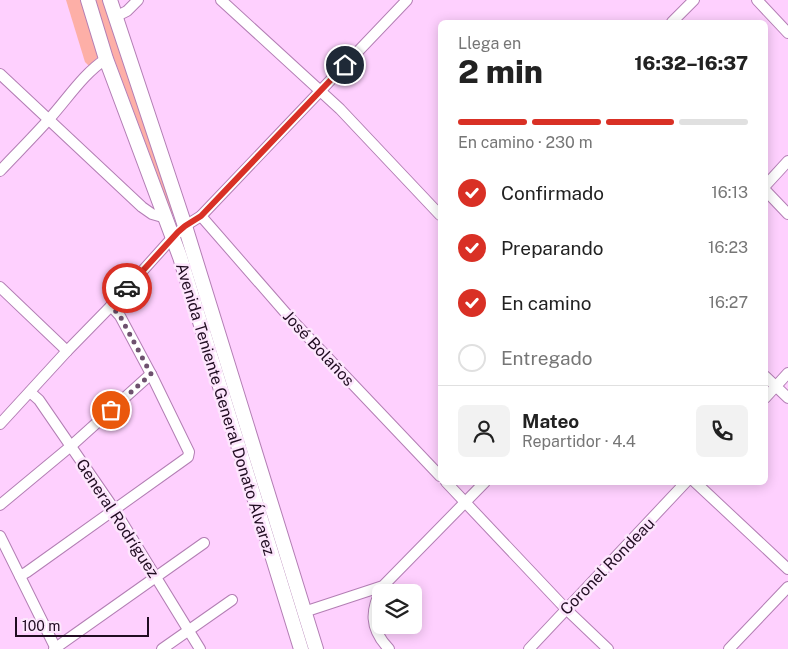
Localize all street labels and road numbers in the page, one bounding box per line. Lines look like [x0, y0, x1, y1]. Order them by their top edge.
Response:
street label: Avenida Teniente General Donato Álvarez [172, 260, 280, 558]
street label: José Bolaños [279, 307, 358, 390]
street label: General Rodríguez [72, 455, 163, 581]
street label: Coronel Rondeau [556, 514, 659, 619]

